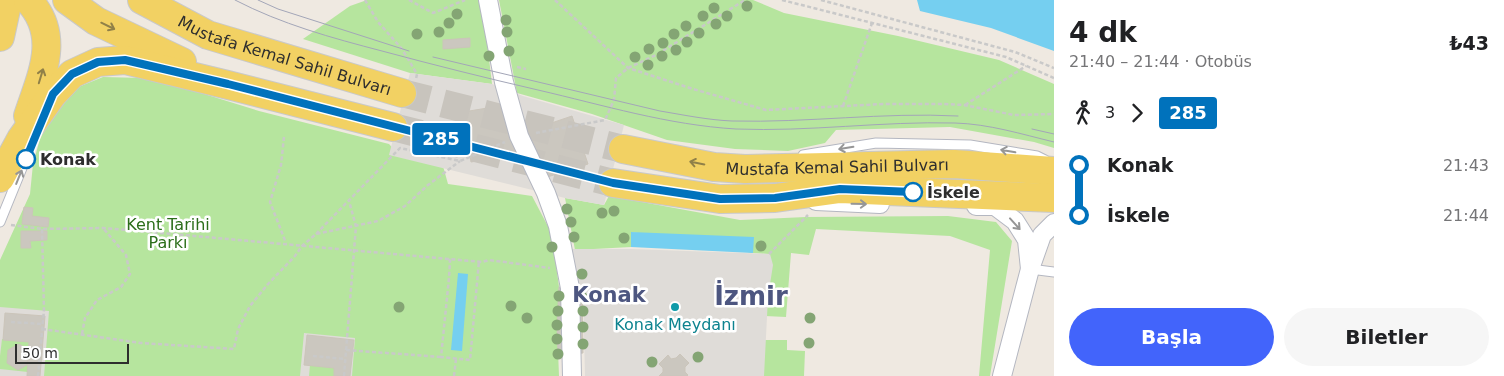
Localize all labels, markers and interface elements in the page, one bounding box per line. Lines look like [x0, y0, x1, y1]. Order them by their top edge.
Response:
street label: Mustafa Kemal Sahil Bulvarı [175, 12, 394, 99]
text: 4 dk [1069, 16, 1137, 49]
one-way arrow [100, 22, 115, 32]
text: ₺43 [1449, 32, 1489, 54]
text: 21:40 – 21:44 · Otobüs [1069, 52, 1252, 71]
one-way arrow [36, 68, 46, 84]
icon: walk [1069, 99, 1097, 127]
icon: forward [1123, 99, 1151, 127]
text: 285 [1169, 102, 1207, 123]
text: 3 [1105, 103, 1115, 122]
line badge: 285 [412, 123, 470, 155]
text: 285 [422, 128, 460, 149]
one-way arrow [838, 144, 854, 154]
one-way arrow [1000, 146, 1016, 156]
marker: Konak [16, 149, 36, 169]
place label: Konak [40, 150, 96, 169]
text: Konak [1107, 154, 1173, 176]
street label: Mustafa Kemal Sahil Bulvarı [725, 155, 949, 179]
text: 21:43 [1443, 156, 1489, 175]
one-way arrow [689, 158, 705, 168]
one-way arrow [14, 170, 24, 185]
marker: İskele [903, 182, 923, 202]
place label: İskele [927, 183, 980, 202]
one-way arrow [851, 199, 867, 208]
text: İskele [1107, 204, 1170, 226]
text: 21:44 [1443, 206, 1489, 225]
park label: Kent Tarihi Parkı [126, 215, 210, 252]
one-way arrow [1009, 217, 1020, 230]
district label: İzmir [714, 280, 788, 311]
district label: Konak [572, 283, 647, 307]
marker: Konak Meydanı [669, 301, 681, 313]
button: Başla [1069, 308, 1274, 366]
button: Biletler [1284, 308, 1489, 366]
place label: Konak Meydanı [614, 315, 736, 334]
scale bar [15, 341, 129, 364]
text: 50 m [22, 345, 58, 361]

